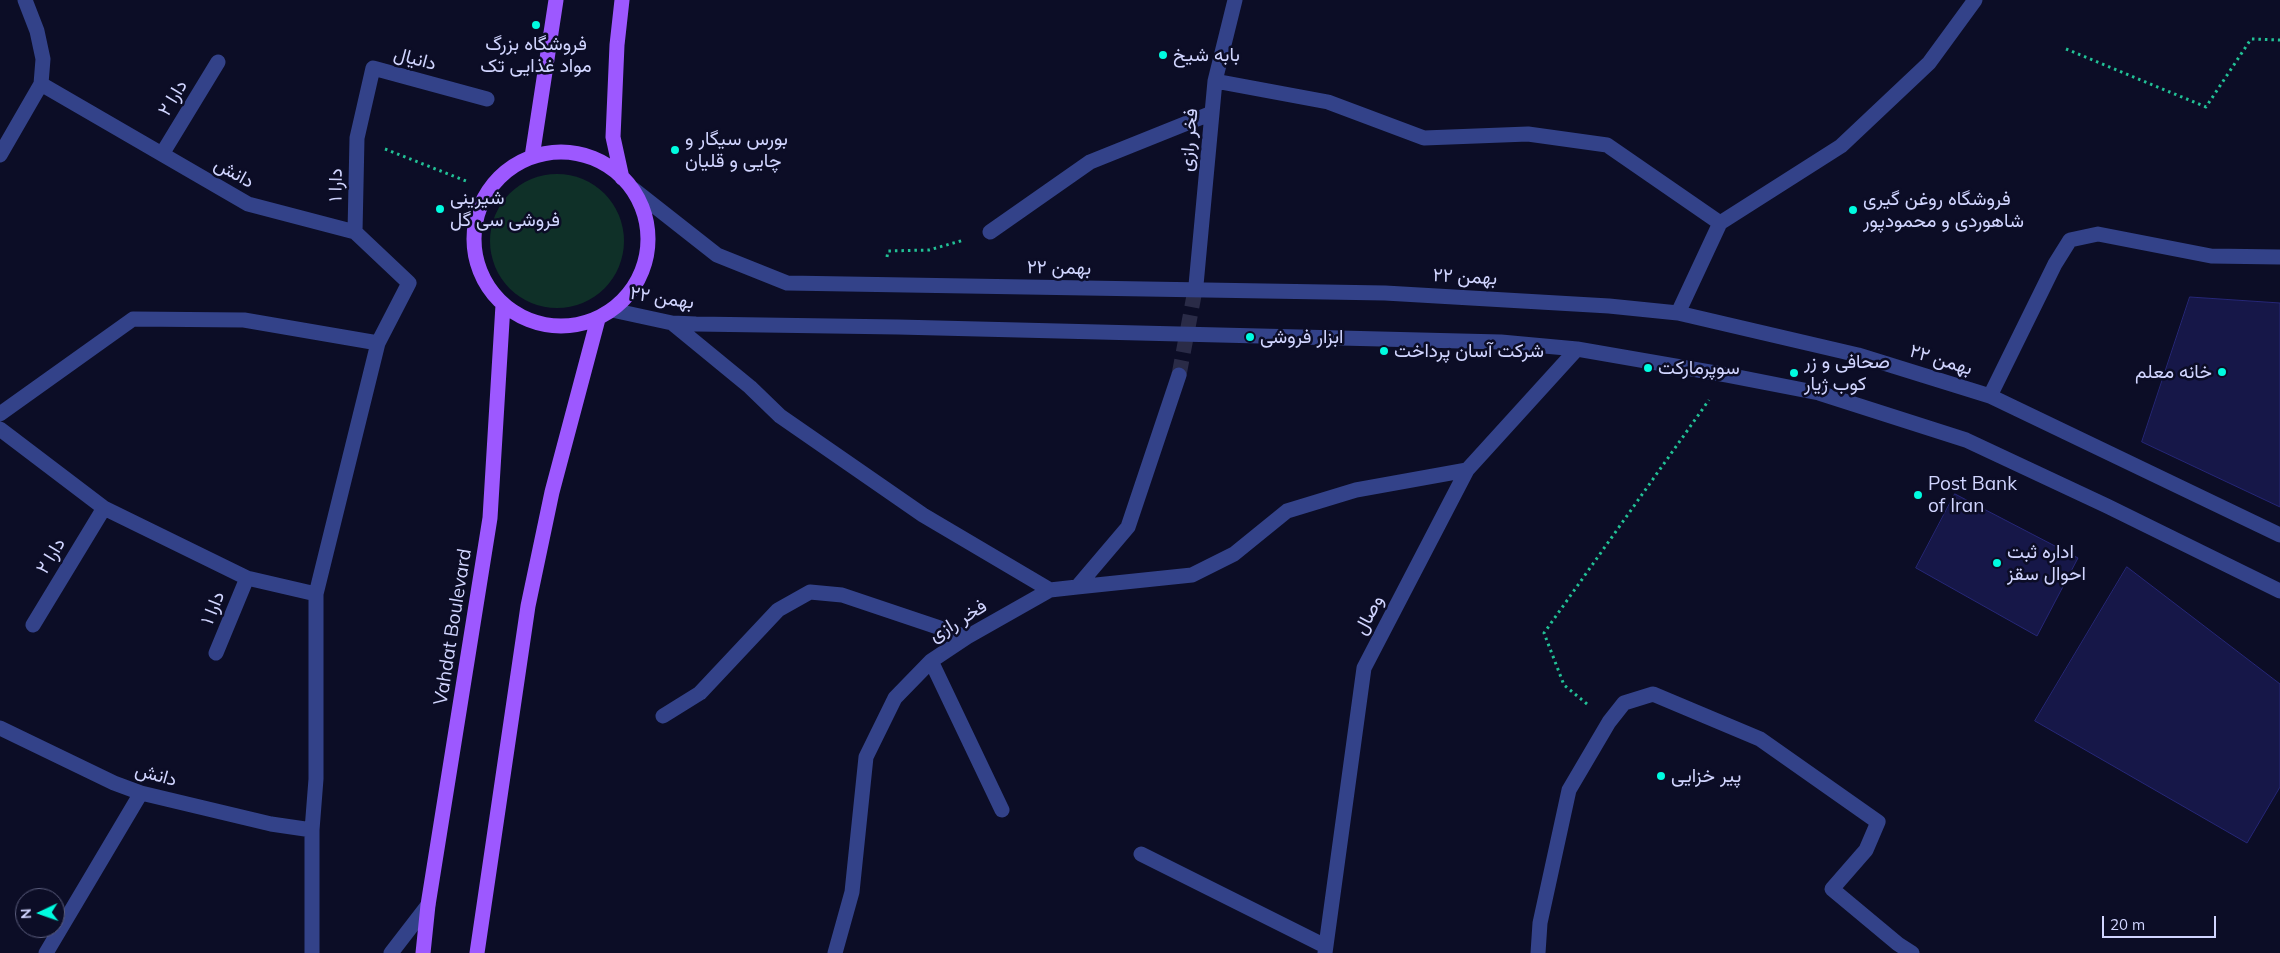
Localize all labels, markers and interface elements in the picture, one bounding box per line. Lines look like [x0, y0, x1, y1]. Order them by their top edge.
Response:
marker: فروشگاه بزرگ مواد غذایی تک [530, 19, 542, 31]
place label: فروشگاه بزرگ مواد غذایی تک [480, 33, 592, 77]
street label: دانیال [391, 42, 439, 76]
place label: بابه شیخ [1173, 44, 1240, 66]
marker: بابه شیخ [1157, 49, 1169, 61]
street label: دارا ۲ [153, 76, 193, 120]
street label: فخر رازی [1175, 107, 1203, 173]
place label: بورس سیگار و چایی و قلیان [685, 128, 788, 172]
marker: بورس سیگار و چایی و قلیان [669, 144, 681, 156]
street label: دانش [210, 153, 258, 193]
street label: دارا ۱ [324, 168, 348, 202]
place label: شیرینی فروشی سی گل [450, 187, 560, 231]
place label: فروشگاه روغن گیری شاهوردی و محمودپور [1863, 188, 2024, 232]
marker: شیرینی فروشی سی گل [434, 203, 446, 215]
marker: فروشگاه روغن گیری شاهوردی و محمودپور [1847, 204, 1859, 216]
street label: ۲۲ بهمن [1027, 256, 1091, 280]
street label: ۲۲ بهمن [1432, 264, 1498, 290]
street label: ۲۲ بهمن [628, 282, 696, 314]
place label: ابزار فروشی [1260, 326, 1343, 348]
marker: ابزار فروشی [1244, 331, 1256, 343]
place label: شرکت آسان پرداخت [1394, 340, 1544, 362]
street label: ۲۲ بهمن [1907, 340, 1975, 380]
marker: شرکت آسان پرداخت [1378, 345, 1390, 357]
place label: صحافی و زر کوب ژیار [1804, 351, 1890, 395]
place label: سوپرمارکت [1658, 357, 1740, 379]
place label: خانه معلم [2135, 361, 2212, 383]
marker: سوپرمارکت [1642, 362, 1654, 374]
marker: خانه معلم [2216, 366, 2228, 378]
marker: صحافی و زر کوب ژیار [1788, 367, 1800, 379]
place label: Post Bank of Iran [1928, 473, 2017, 517]
marker: Post Bank of Iran [1912, 489, 1924, 501]
street label: دارا ۲ [31, 534, 71, 578]
place label: اداره ثبت احوال سقز [2007, 541, 2086, 585]
street label: Vahdat Boulevard [429, 547, 477, 707]
marker: اداره ثبت احوال سقز [1991, 557, 2003, 569]
street label: دارا ۱ [196, 588, 230, 628]
street label: وصال [1349, 591, 1389, 639]
street label: فخر رازی [925, 595, 991, 647]
street label: دانش [132, 758, 180, 792]
place label: پیر خزایی [1671, 765, 1741, 787]
marker: پیر خزایی [1655, 770, 1667, 782]
north arrow [15, 888, 65, 938]
scale bar [2105, 906, 2219, 938]
text: N [17, 908, 35, 919]
text: 20 m [2110, 915, 2145, 934]

